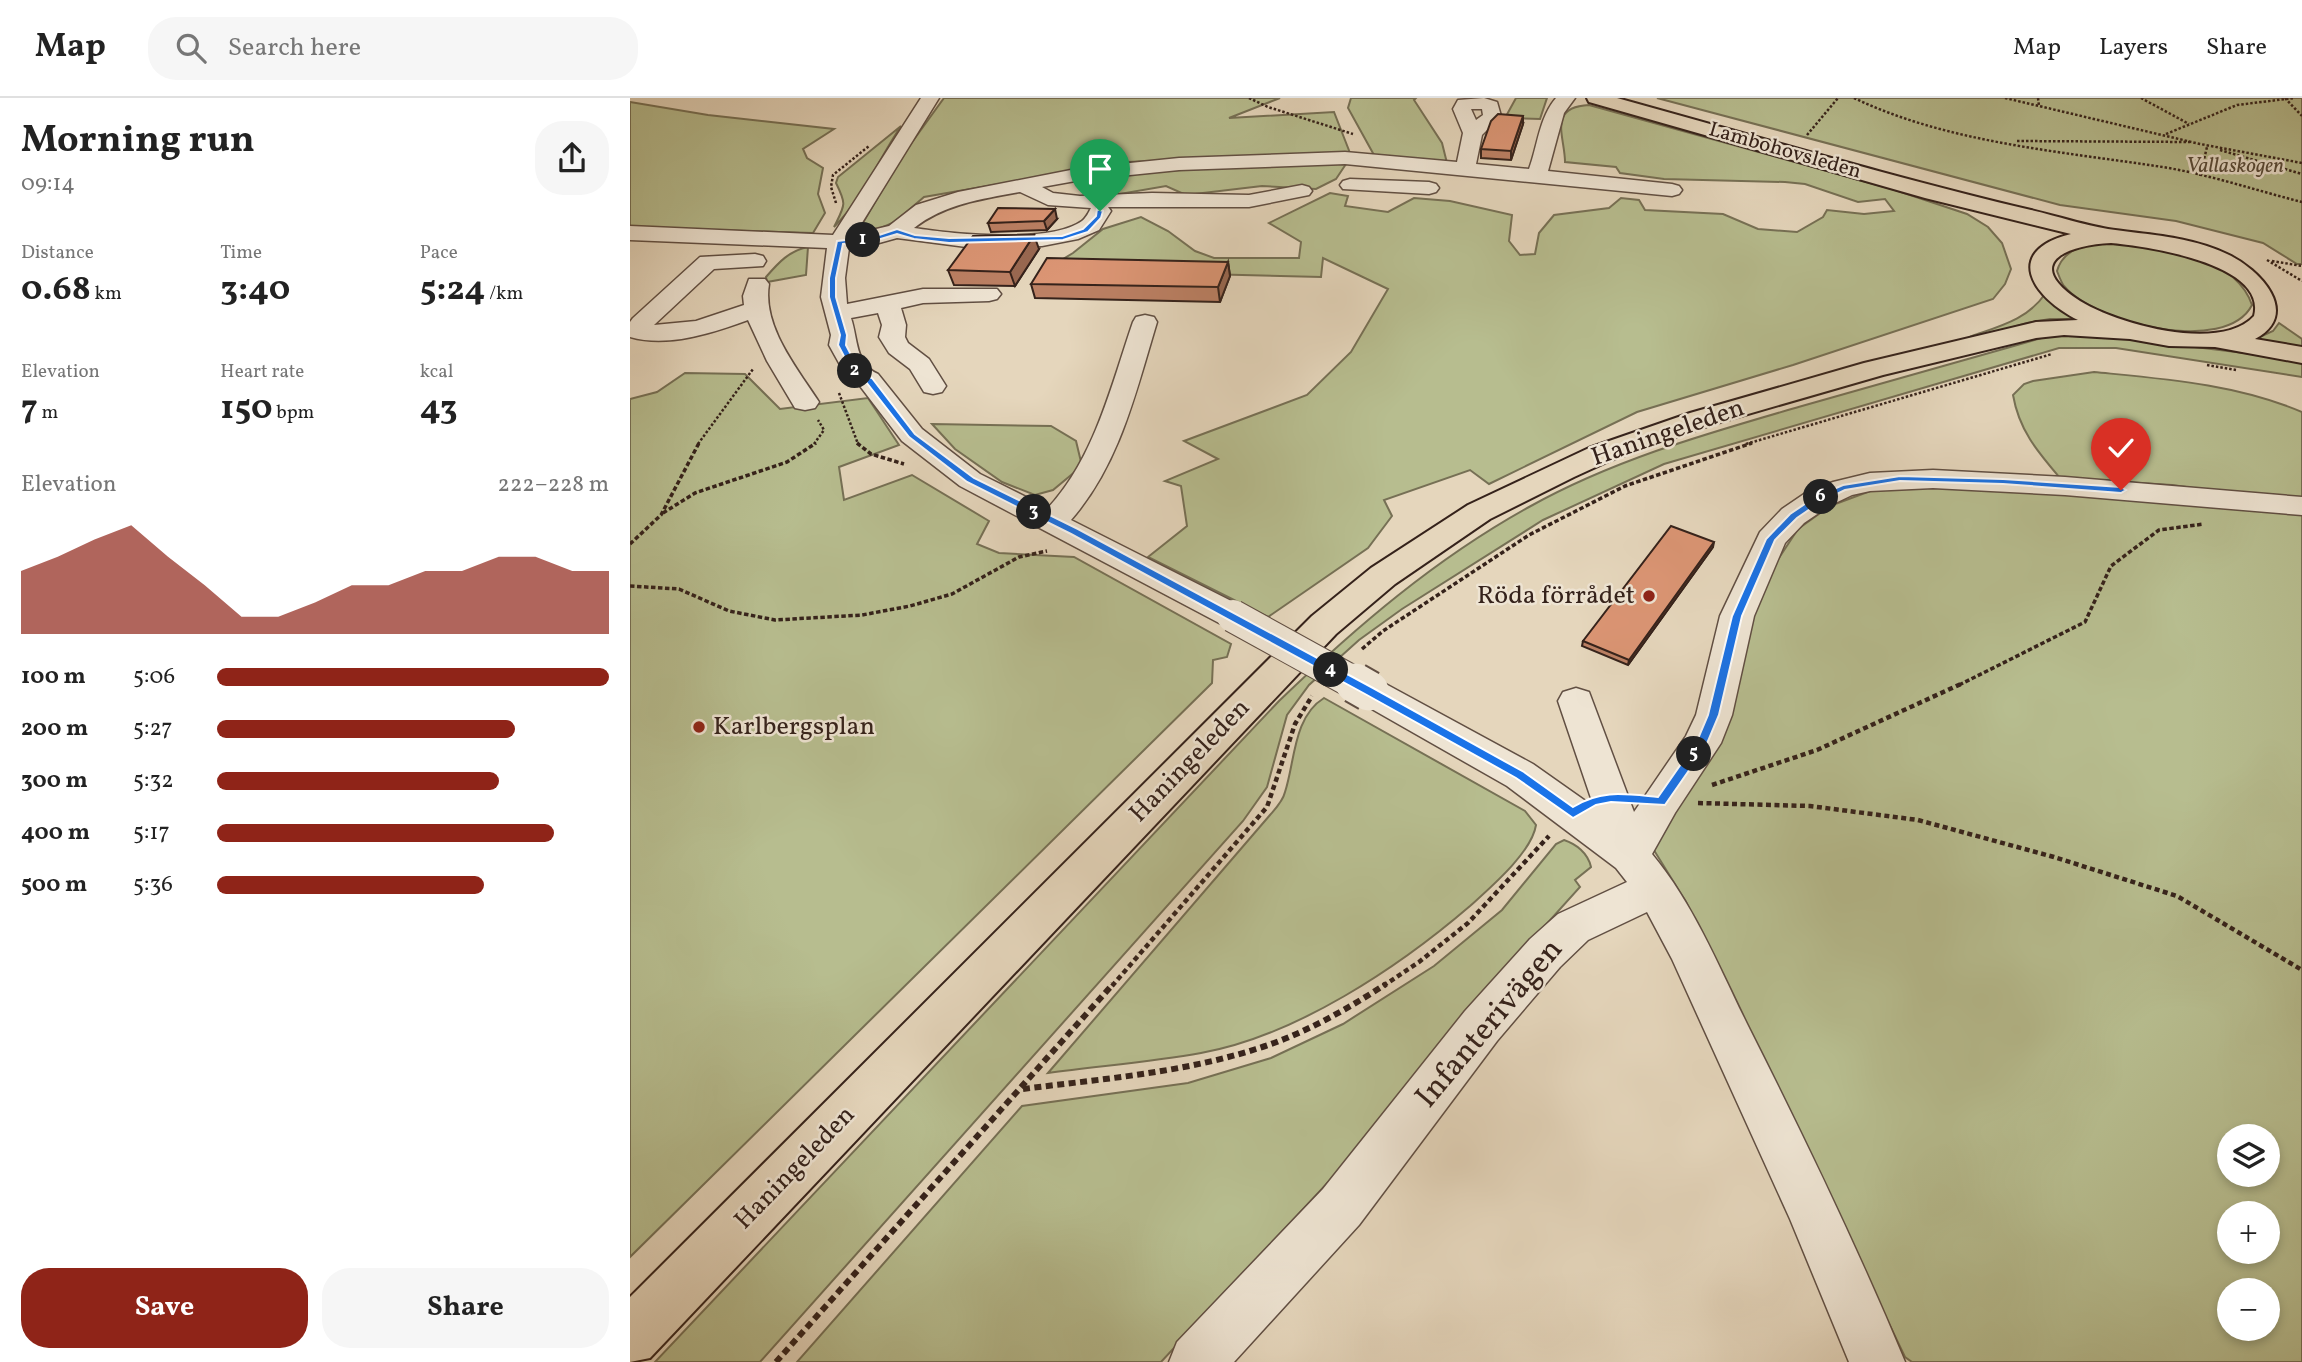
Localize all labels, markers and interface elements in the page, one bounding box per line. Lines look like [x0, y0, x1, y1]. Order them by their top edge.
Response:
search box [148, 17, 638, 80]
text: Map [35, 25, 106, 71]
icon: search [172, 29, 210, 67]
text: Search here [228, 30, 361, 66]
text: Map [2013, 31, 2061, 65]
text: Layers [2099, 31, 2168, 65]
text: Share [2206, 31, 2267, 65]
text: Morning run [21, 115, 255, 168]
street label: Lambohovsleden [1705, 115, 1865, 187]
button: share [535, 121, 609, 195]
pin [1070, 139, 1130, 211]
icon: arrive [1081, 150, 1119, 188]
park label: Vallaskogen [2186, 152, 2284, 181]
text: 09:14 [21, 168, 75, 200]
pin: 1 [846, 222, 880, 258]
text: 1 [859, 226, 866, 252]
text: Distance [21, 240, 94, 266]
text: Time [220, 240, 262, 266]
text: Pace [420, 240, 458, 266]
text: 0.68 [21, 266, 91, 314]
text: 3:40 [220, 266, 290, 314]
text: 5:24 [420, 266, 485, 314]
text: km [91, 281, 122, 307]
text: /km [485, 281, 523, 307]
pin: 2 [838, 354, 873, 388]
text: 2 [850, 357, 859, 383]
text: Elevation [21, 359, 100, 385]
text: Heart rate [220, 359, 304, 385]
text: kcal [420, 359, 453, 385]
text: 7 [21, 385, 38, 433]
text: 150 [220, 385, 272, 433]
text: 43 [420, 385, 458, 433]
street label: Haningeleden [1587, 390, 1749, 476]
text: m [38, 400, 58, 426]
text: bpm [272, 400, 314, 426]
pin [2091, 418, 2151, 490]
icon: check [2102, 429, 2140, 467]
text: Elevation [21, 469, 117, 501]
text: 222–228 m [498, 469, 609, 501]
pin: 6 [1804, 480, 1838, 514]
text: 6 [1815, 483, 1826, 509]
pin: 3 [1016, 494, 1052, 530]
text: 3 [1029, 498, 1038, 524]
place label: Röda förrådet [1477, 578, 1635, 614]
marker: Röda förrådet [1641, 588, 1657, 604]
pin: 4 [1314, 652, 1348, 688]
text: 4 [1325, 656, 1336, 682]
text: 100 m [21, 661, 86, 693]
text: 5:06 [133, 661, 175, 693]
street label: Haningeleden [1122, 691, 1258, 831]
place label: Karlbergsplan [713, 709, 875, 745]
text: 200 m [21, 713, 88, 745]
text: 5:27 [133, 713, 172, 745]
marker: Karlbergsplan [691, 719, 707, 735]
pin: 5 [1676, 736, 1712, 772]
text: 5 [1689, 740, 1698, 766]
text: 300 m [21, 765, 88, 797]
text: 5:32 [133, 765, 174, 797]
text: 400 m [21, 817, 90, 849]
text: 5:17 [133, 817, 170, 849]
text: 500 m [21, 869, 87, 901]
text: 5:36 [133, 869, 173, 901]
street label: Infanterivägen [1406, 930, 1574, 1118]
street label: Haningeleden [727, 1098, 863, 1238]
map controls [2217, 1124, 2280, 1341]
button: layers [2217, 1124, 2280, 1187]
button: + [2217, 1201, 2280, 1264]
button: Save [21, 1268, 308, 1348]
button: Share [322, 1268, 609, 1348]
button: − [2217, 1278, 2280, 1341]

